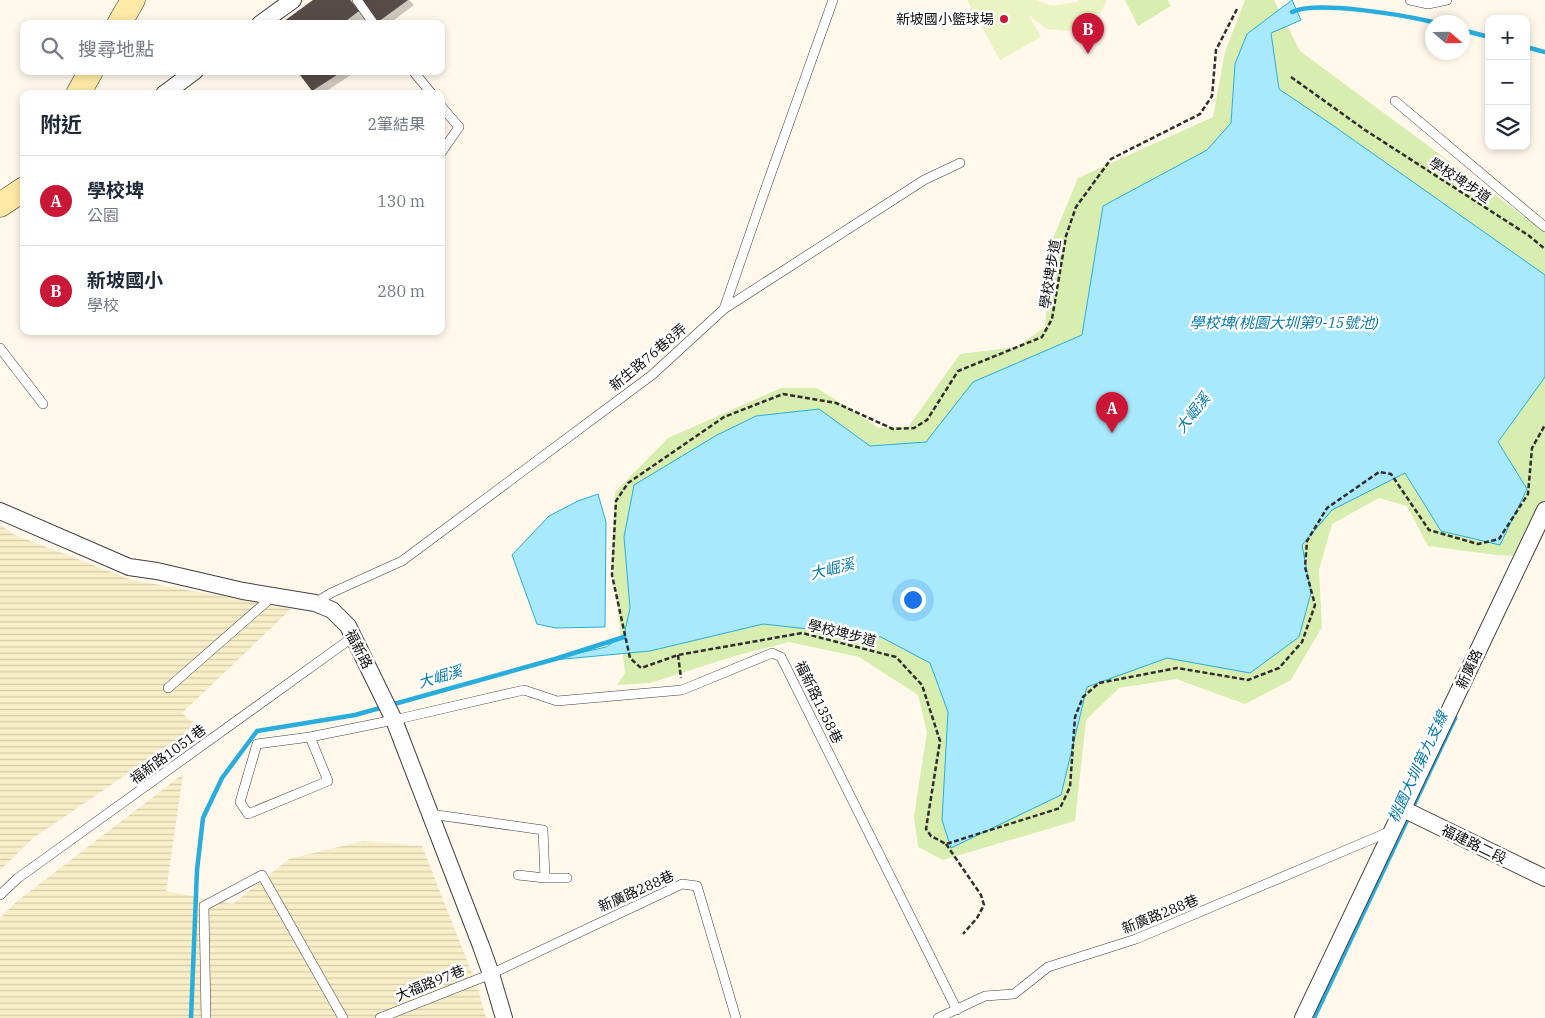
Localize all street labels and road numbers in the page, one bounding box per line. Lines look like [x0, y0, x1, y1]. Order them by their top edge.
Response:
street label: 學校埤步道 [1426, 153, 1494, 207]
street label: 學校埤步道 [1036, 238, 1064, 310]
street label: 新生路76巷8弄 [606, 320, 690, 394]
street label: 學校埤步道 [806, 616, 878, 650]
street label: 福新路 [341, 626, 377, 672]
street label: 新廣路 [1452, 646, 1486, 692]
street label: 福新路1358巷 [791, 658, 847, 746]
street label: 福新路1051巷 [126, 720, 210, 788]
street label: 福建路二段 [1439, 821, 1509, 867]
street label: 新廣路288巷 [595, 866, 677, 916]
street label: 新廣路288巷 [1119, 890, 1201, 938]
street label: 大福路97巷 [393, 961, 467, 1005]

